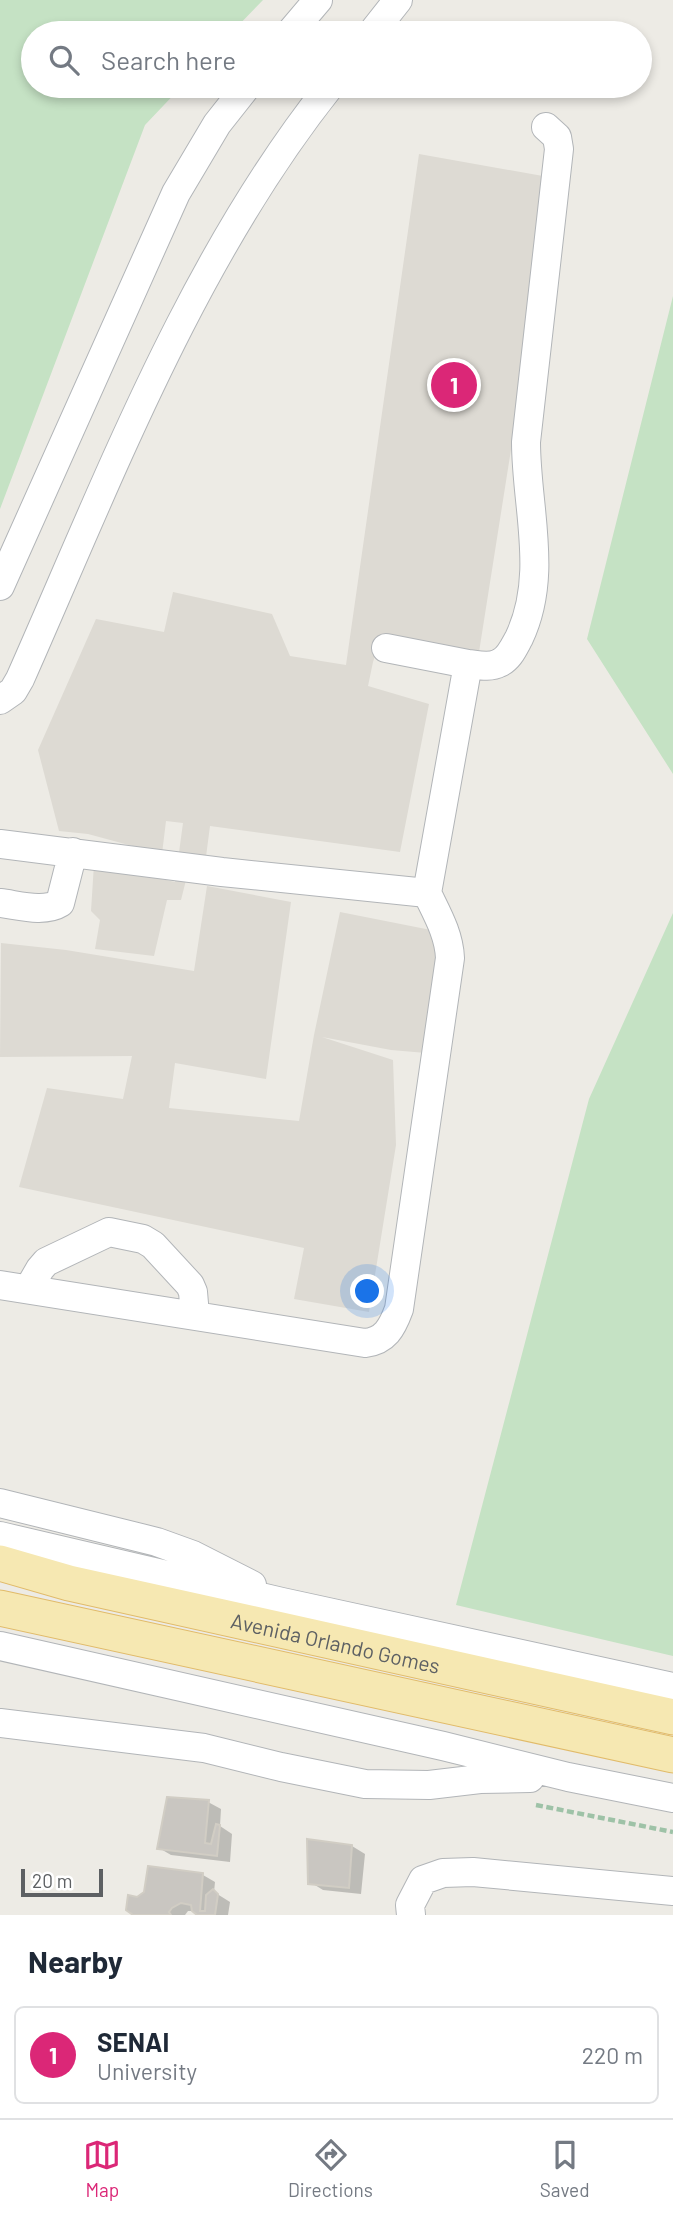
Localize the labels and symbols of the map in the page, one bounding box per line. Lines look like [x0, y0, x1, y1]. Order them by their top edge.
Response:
pin: 1 [431, 359, 477, 411]
your location [350, 1274, 384, 1308]
street label: Avenida Orlando Gomes [229, 1607, 443, 1677]
scale bar [21, 1866, 103, 1898]

